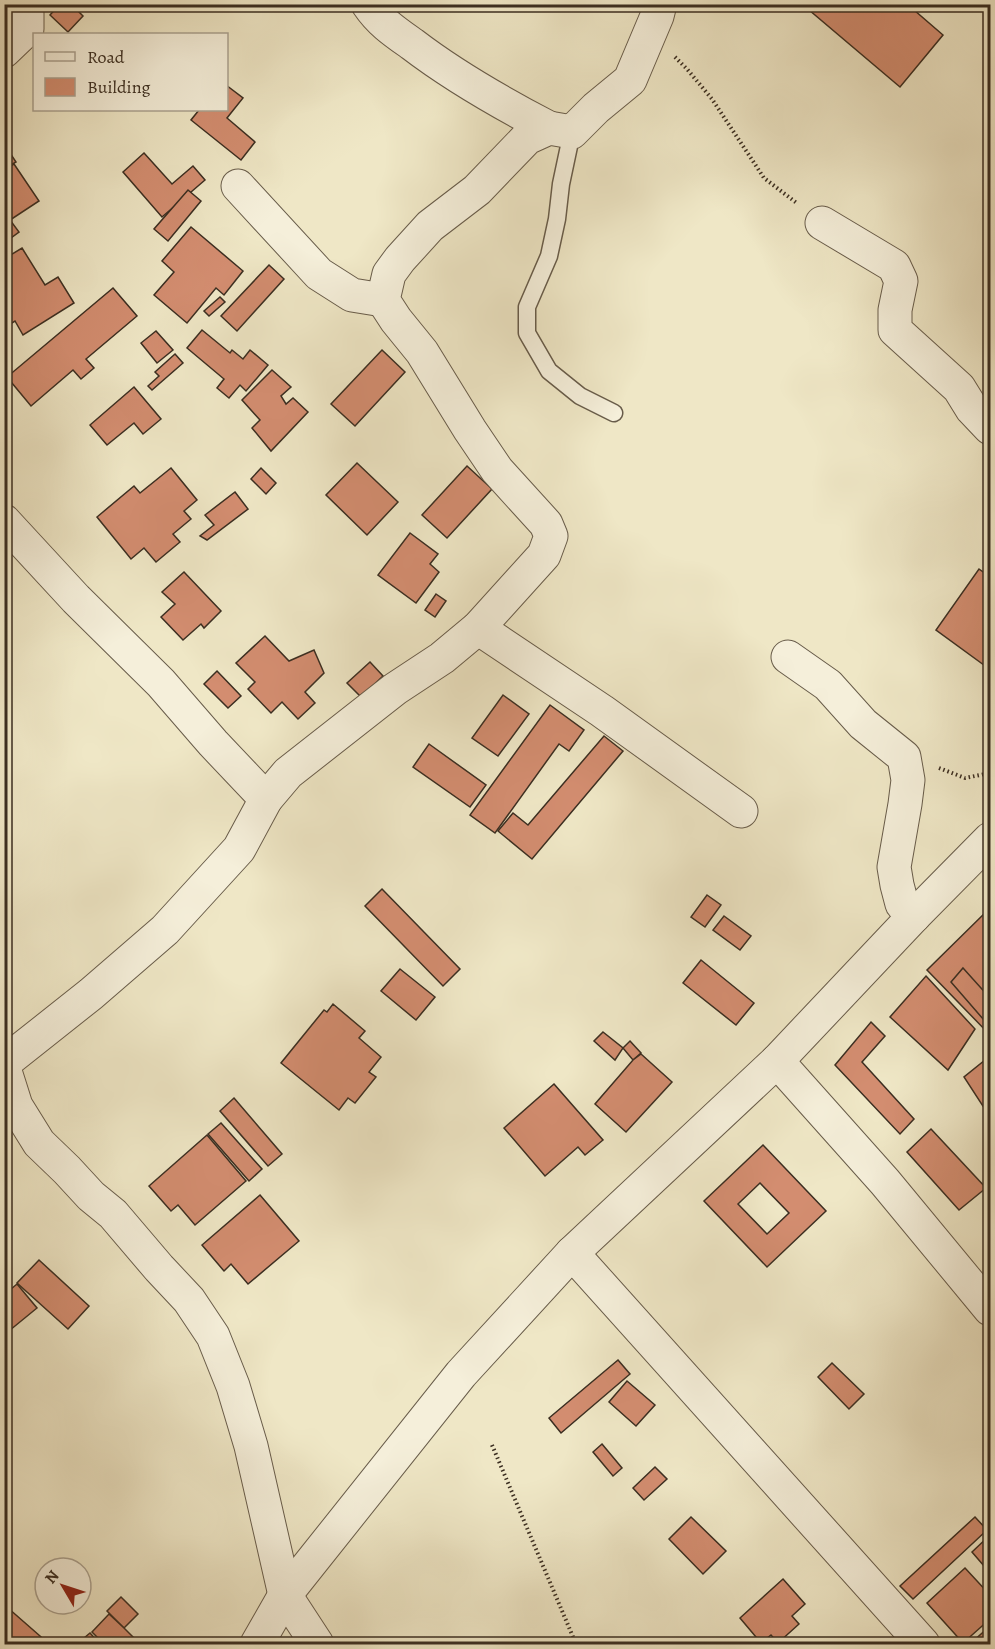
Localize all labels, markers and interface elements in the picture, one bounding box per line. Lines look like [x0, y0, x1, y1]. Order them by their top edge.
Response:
legend [33, 33, 228, 111]
text: Road [87, 45, 125, 69]
text: Building [87, 75, 151, 99]
north arrow [33, 1556, 93, 1616]
text: N [40, 1565, 65, 1589]

